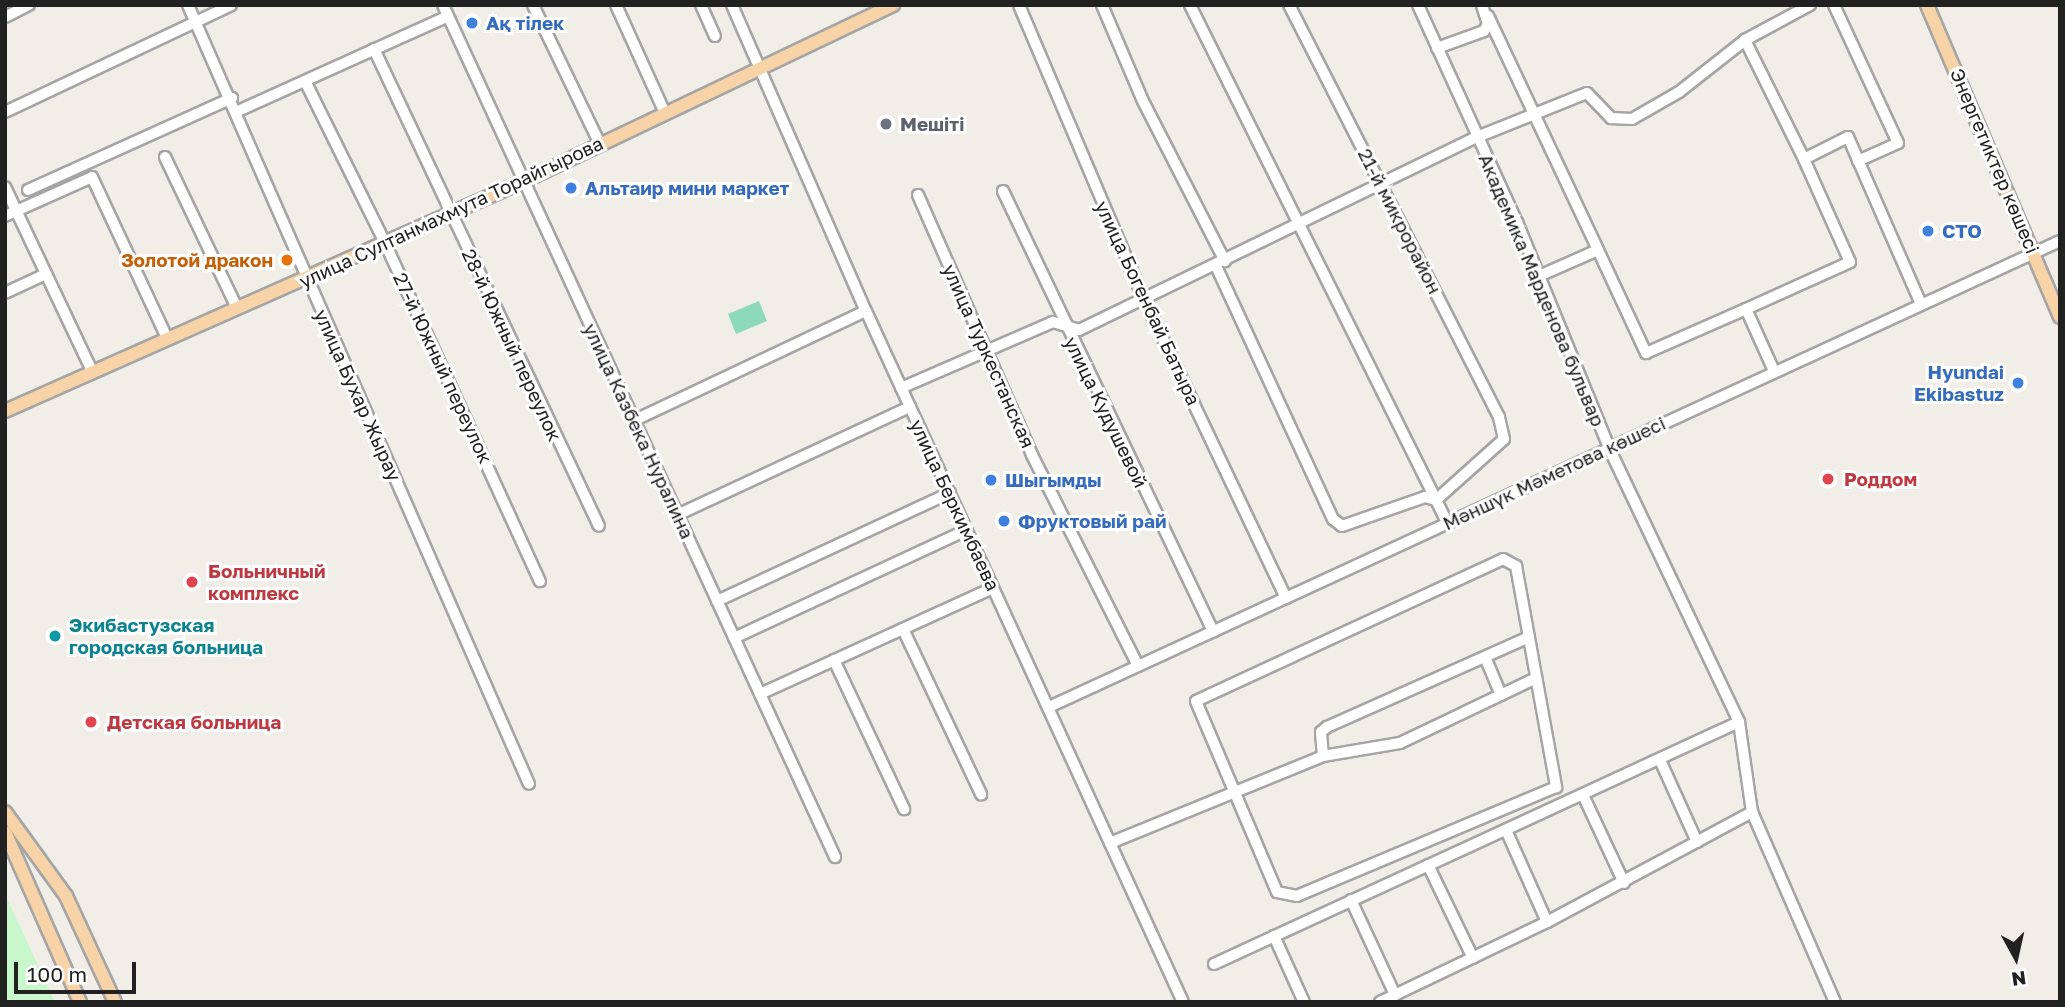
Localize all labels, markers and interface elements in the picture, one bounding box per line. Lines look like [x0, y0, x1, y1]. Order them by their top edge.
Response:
place label: Ақ тілек [486, 12, 564, 34]
marker: Ақ тілек [464, 15, 480, 31]
street label: Энергетиктер көшесі [1946, 65, 2044, 257]
place label: Мешіті [900, 113, 964, 135]
marker: Мешіті [878, 116, 894, 132]
street label: улица Султанмахмута Торайгырова [295, 131, 607, 293]
street label: 21-й микрорайон [1354, 145, 1446, 297]
street label: Академика Марденова бульвар [1474, 150, 1610, 430]
place label: Альтаир мини маркет [585, 177, 789, 199]
marker: Альтаир мини маркет [563, 180, 579, 196]
street label: улица Богенбай Батыра [1091, 197, 1205, 409]
place label: СТО [1942, 220, 1982, 242]
marker: СТО [1920, 223, 1936, 239]
street label: 28-й Южный переулок [457, 245, 567, 445]
place label: Золотой дракон [121, 249, 273, 271]
marker: Золотой дракон [279, 252, 295, 268]
street label: улица Туркестанская [938, 261, 1040, 451]
street label: 27-й Южный переулок [389, 269, 497, 467]
street label: улица Бухар Жырау [310, 306, 406, 484]
street label: улица Казбека Нуралина [579, 320, 699, 542]
street label: улица Кудушевой [1060, 333, 1152, 491]
place label: Hyundai Ekibastuz [1914, 361, 2004, 405]
marker: Hyundai Ekibastuz [2010, 375, 2026, 391]
street label: Мәншүк Мәметова көшесі [1439, 411, 1669, 535]
street label: улица Беркимбаева [905, 416, 1005, 594]
place label: Роддом [1844, 468, 1917, 490]
place label: Шыгымды [1005, 469, 1102, 491]
marker: Роддом [1818, 469, 1838, 489]
marker: Шыгымды [983, 472, 999, 488]
place label: Фруктовый рай [1018, 510, 1167, 532]
marker: Фруктовый рай [996, 513, 1012, 529]
place label: Больничный комплекс [208, 560, 326, 604]
marker: Больничный комплекс [182, 572, 202, 592]
place label: Экибастузская городская больница [69, 614, 263, 658]
marker: Экибастузская городская больница [47, 628, 63, 644]
place label: Детская больница [107, 711, 281, 733]
marker: Детская больница [81, 712, 101, 732]
north arrow [1981, 923, 2051, 993]
scale bar [18, 948, 140, 992]
text: 100 m [27, 961, 87, 987]
text: N [2010, 967, 2028, 992]

